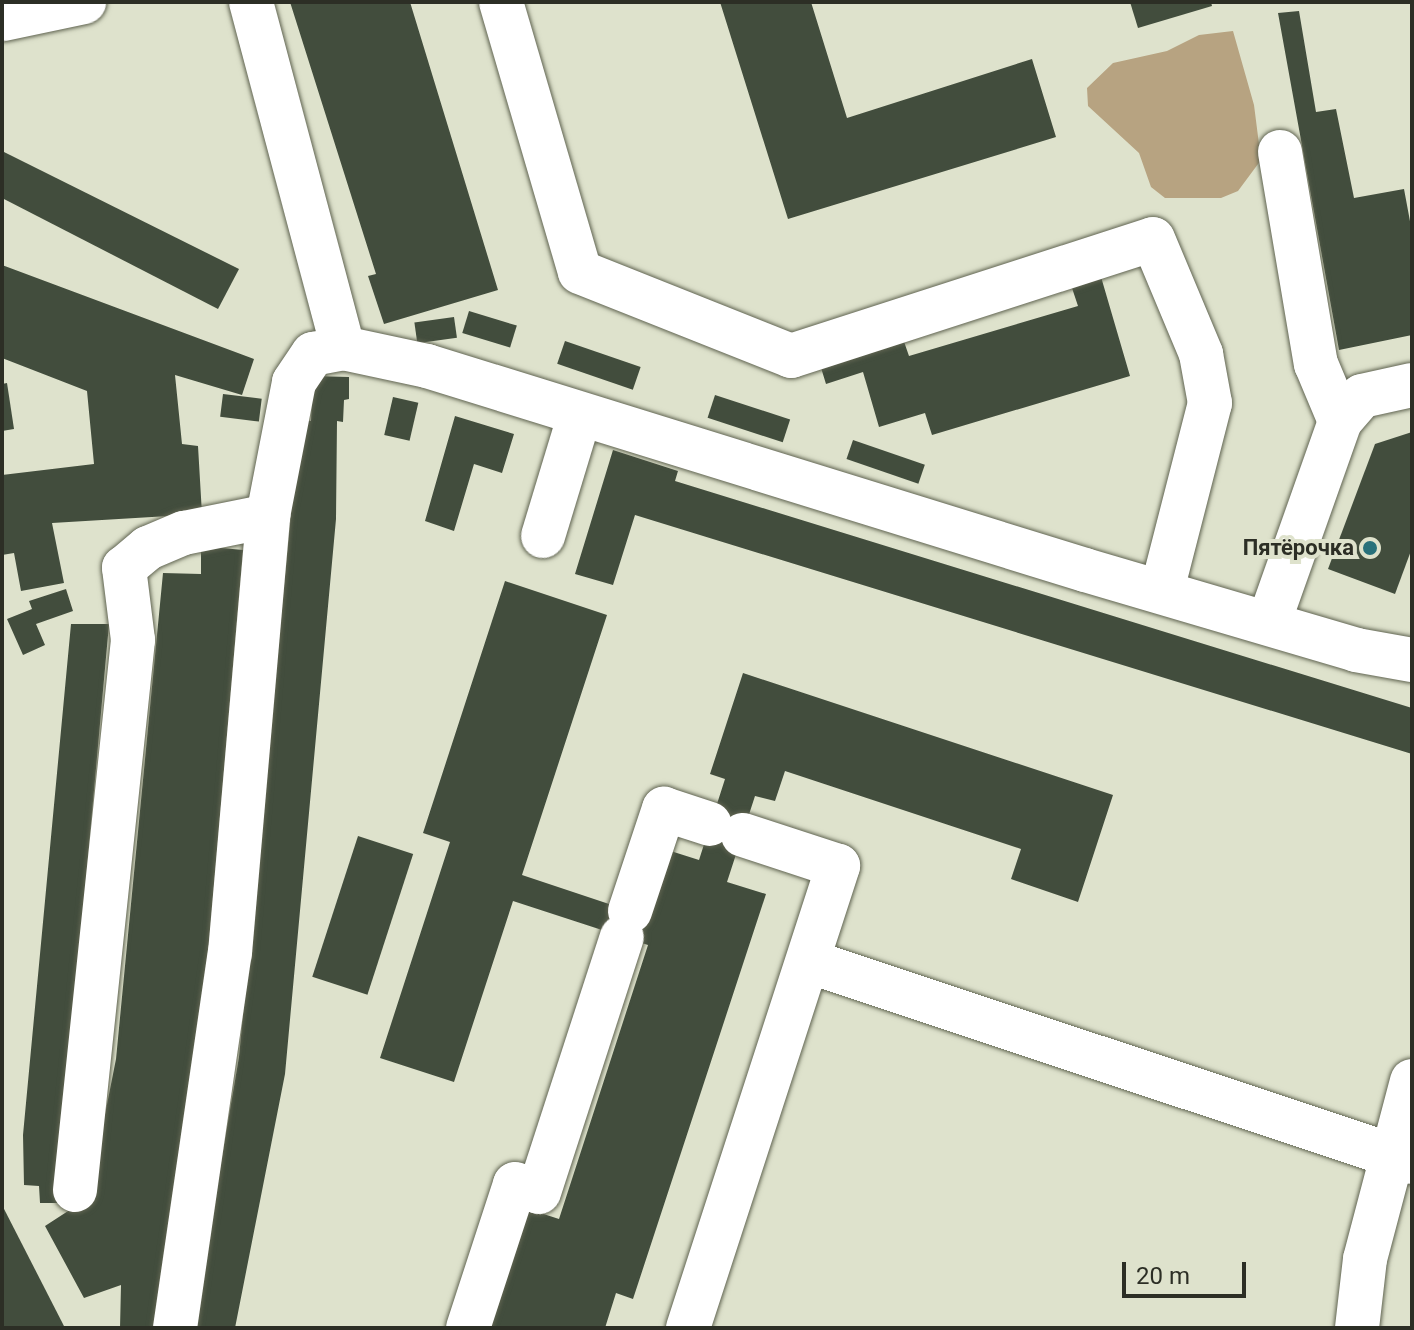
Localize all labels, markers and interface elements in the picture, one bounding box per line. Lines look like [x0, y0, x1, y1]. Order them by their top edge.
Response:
place label: Пятёрочка [1243, 535, 1354, 561]
marker: Пятёрочка [1361, 539, 1379, 557]
scale bar [1126, 1246, 1250, 1296]
text: 20 m [1136, 1262, 1190, 1290]

